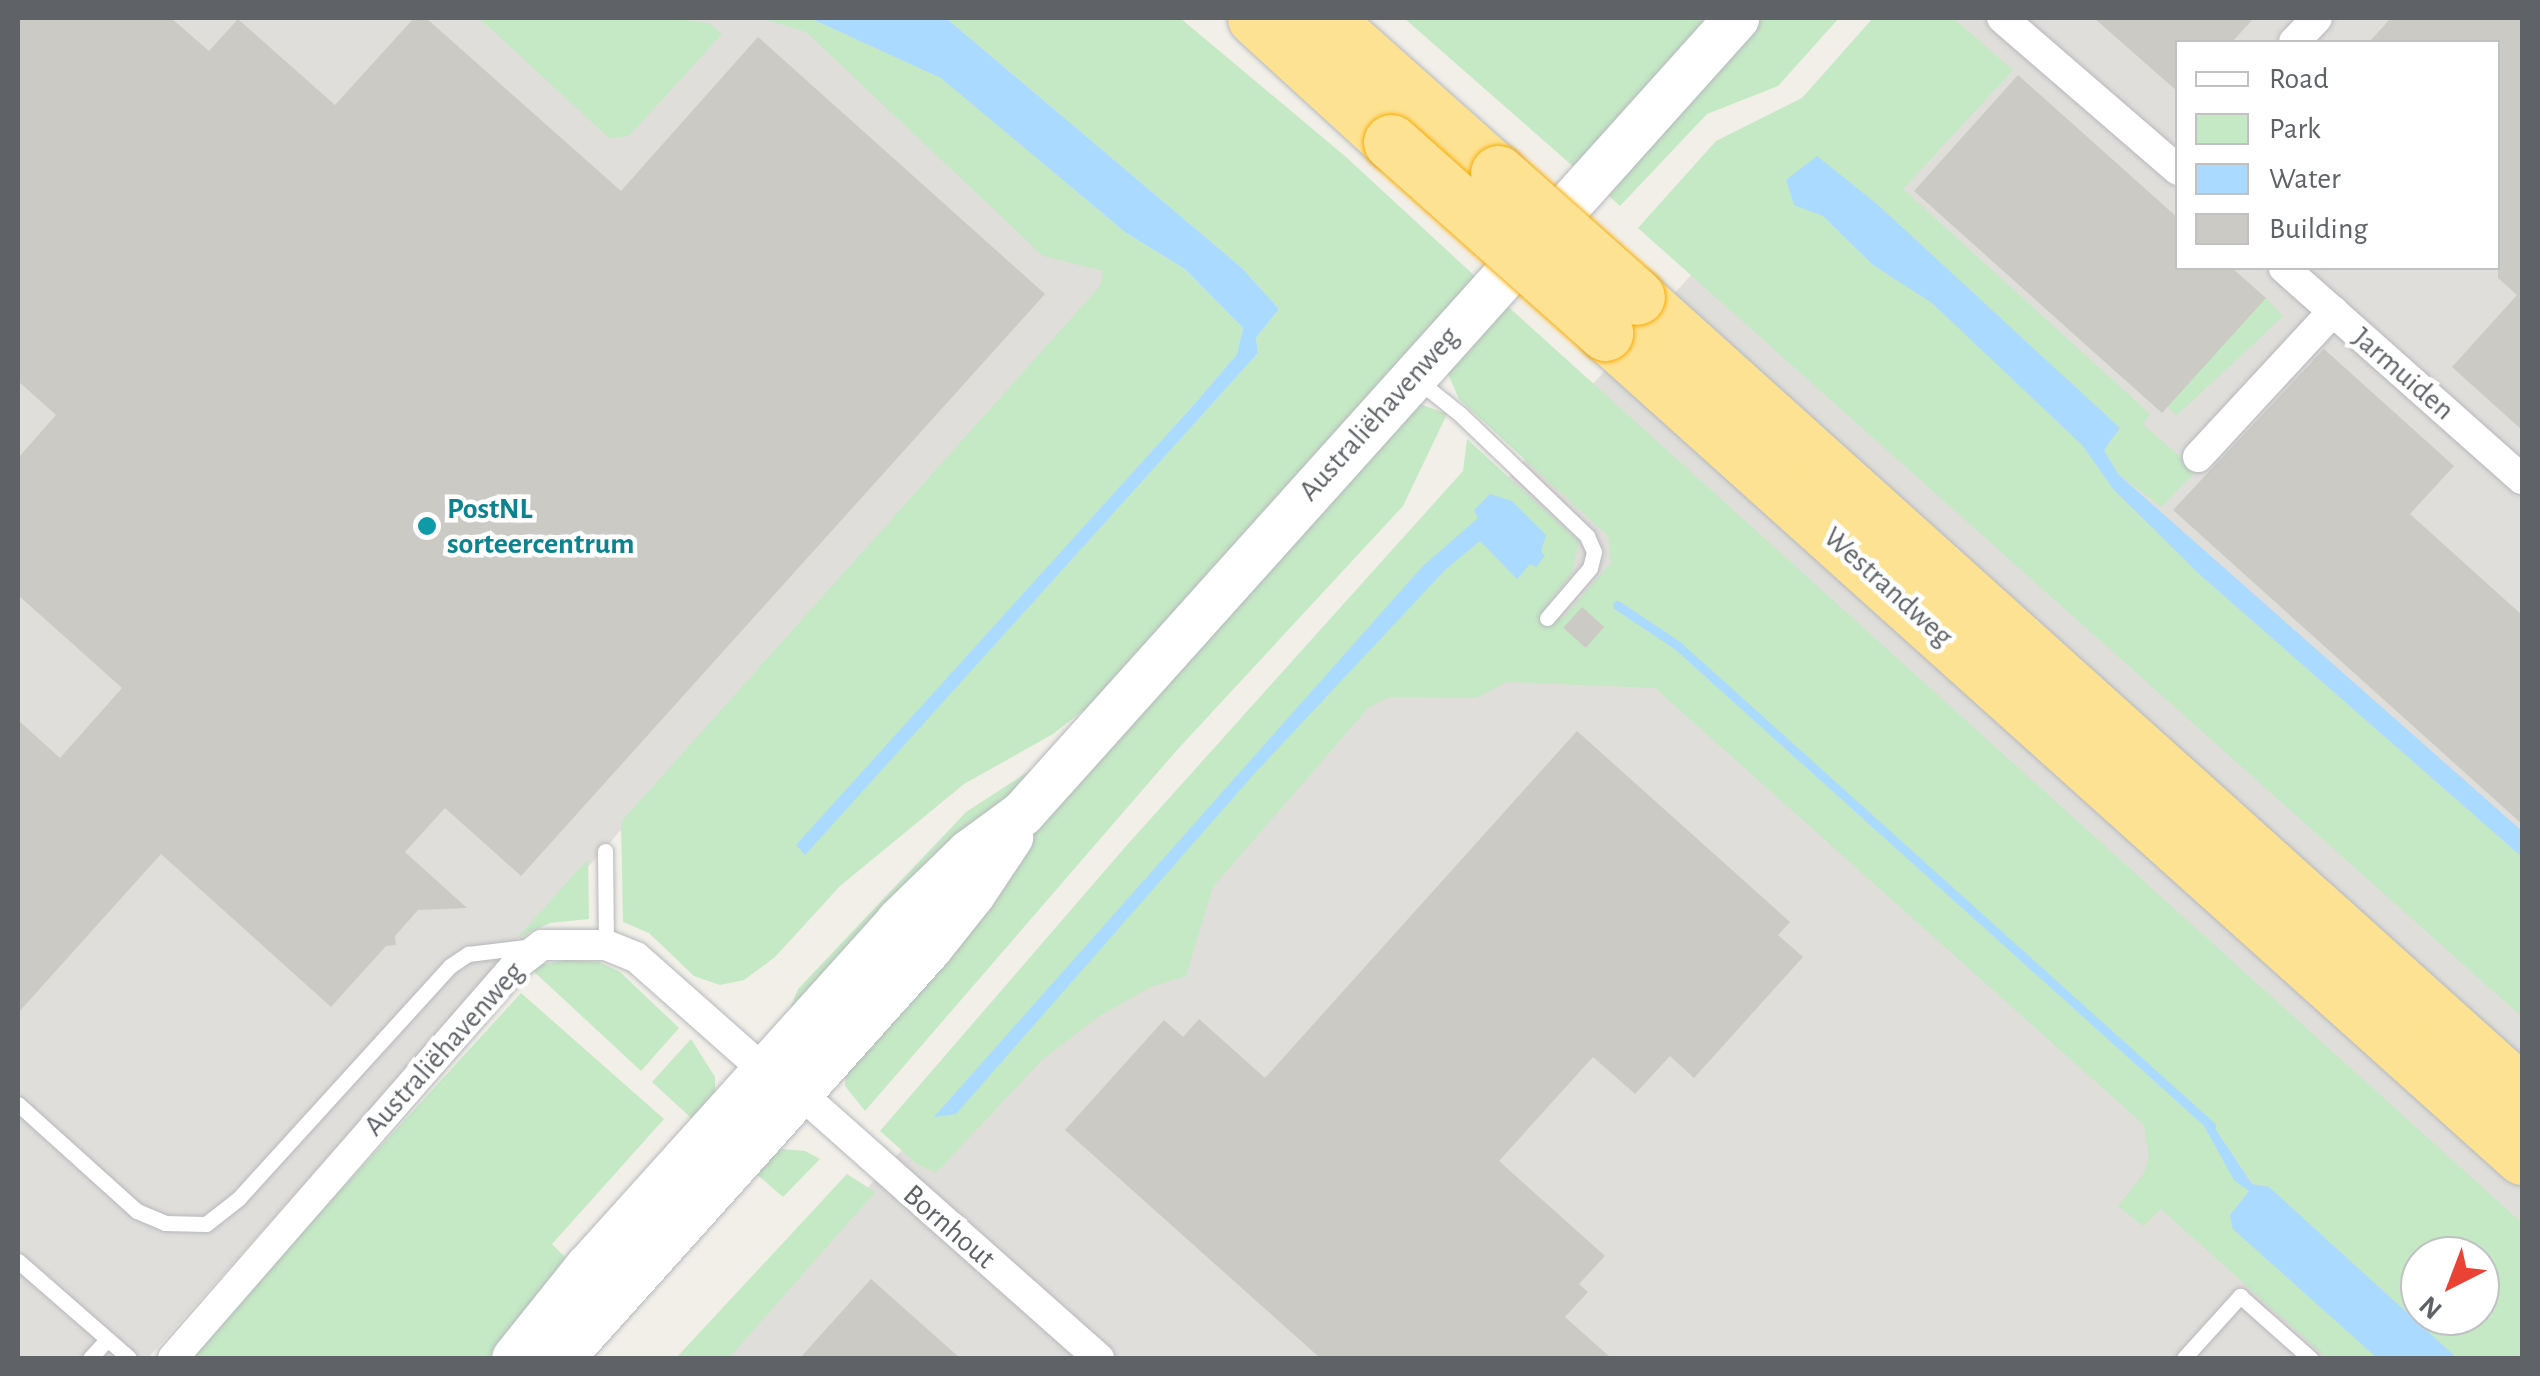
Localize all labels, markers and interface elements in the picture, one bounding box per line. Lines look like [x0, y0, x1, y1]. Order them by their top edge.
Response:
legend [2175, 40, 2500, 270]
text: Road [2269, 64, 2329, 94]
text: Park [2269, 114, 2321, 144]
text: Water [2269, 164, 2341, 194]
text: Building [2269, 214, 2368, 244]
street label: Australiëhavenweg [1291, 319, 1467, 509]
street label: Jarmuiden [2345, 320, 2461, 428]
place label: PostNL sorteercentrum [447, 491, 634, 562]
marker: PostNL sorteercentrum [416, 515, 438, 537]
street label: Westrandweg [1816, 519, 1960, 655]
street label: Australiëhavenweg [356, 954, 532, 1144]
street label: Bornhout [895, 1177, 1003, 1277]
north arrow [2400, 1236, 2500, 1336]
text: N [2415, 1290, 2448, 1324]

